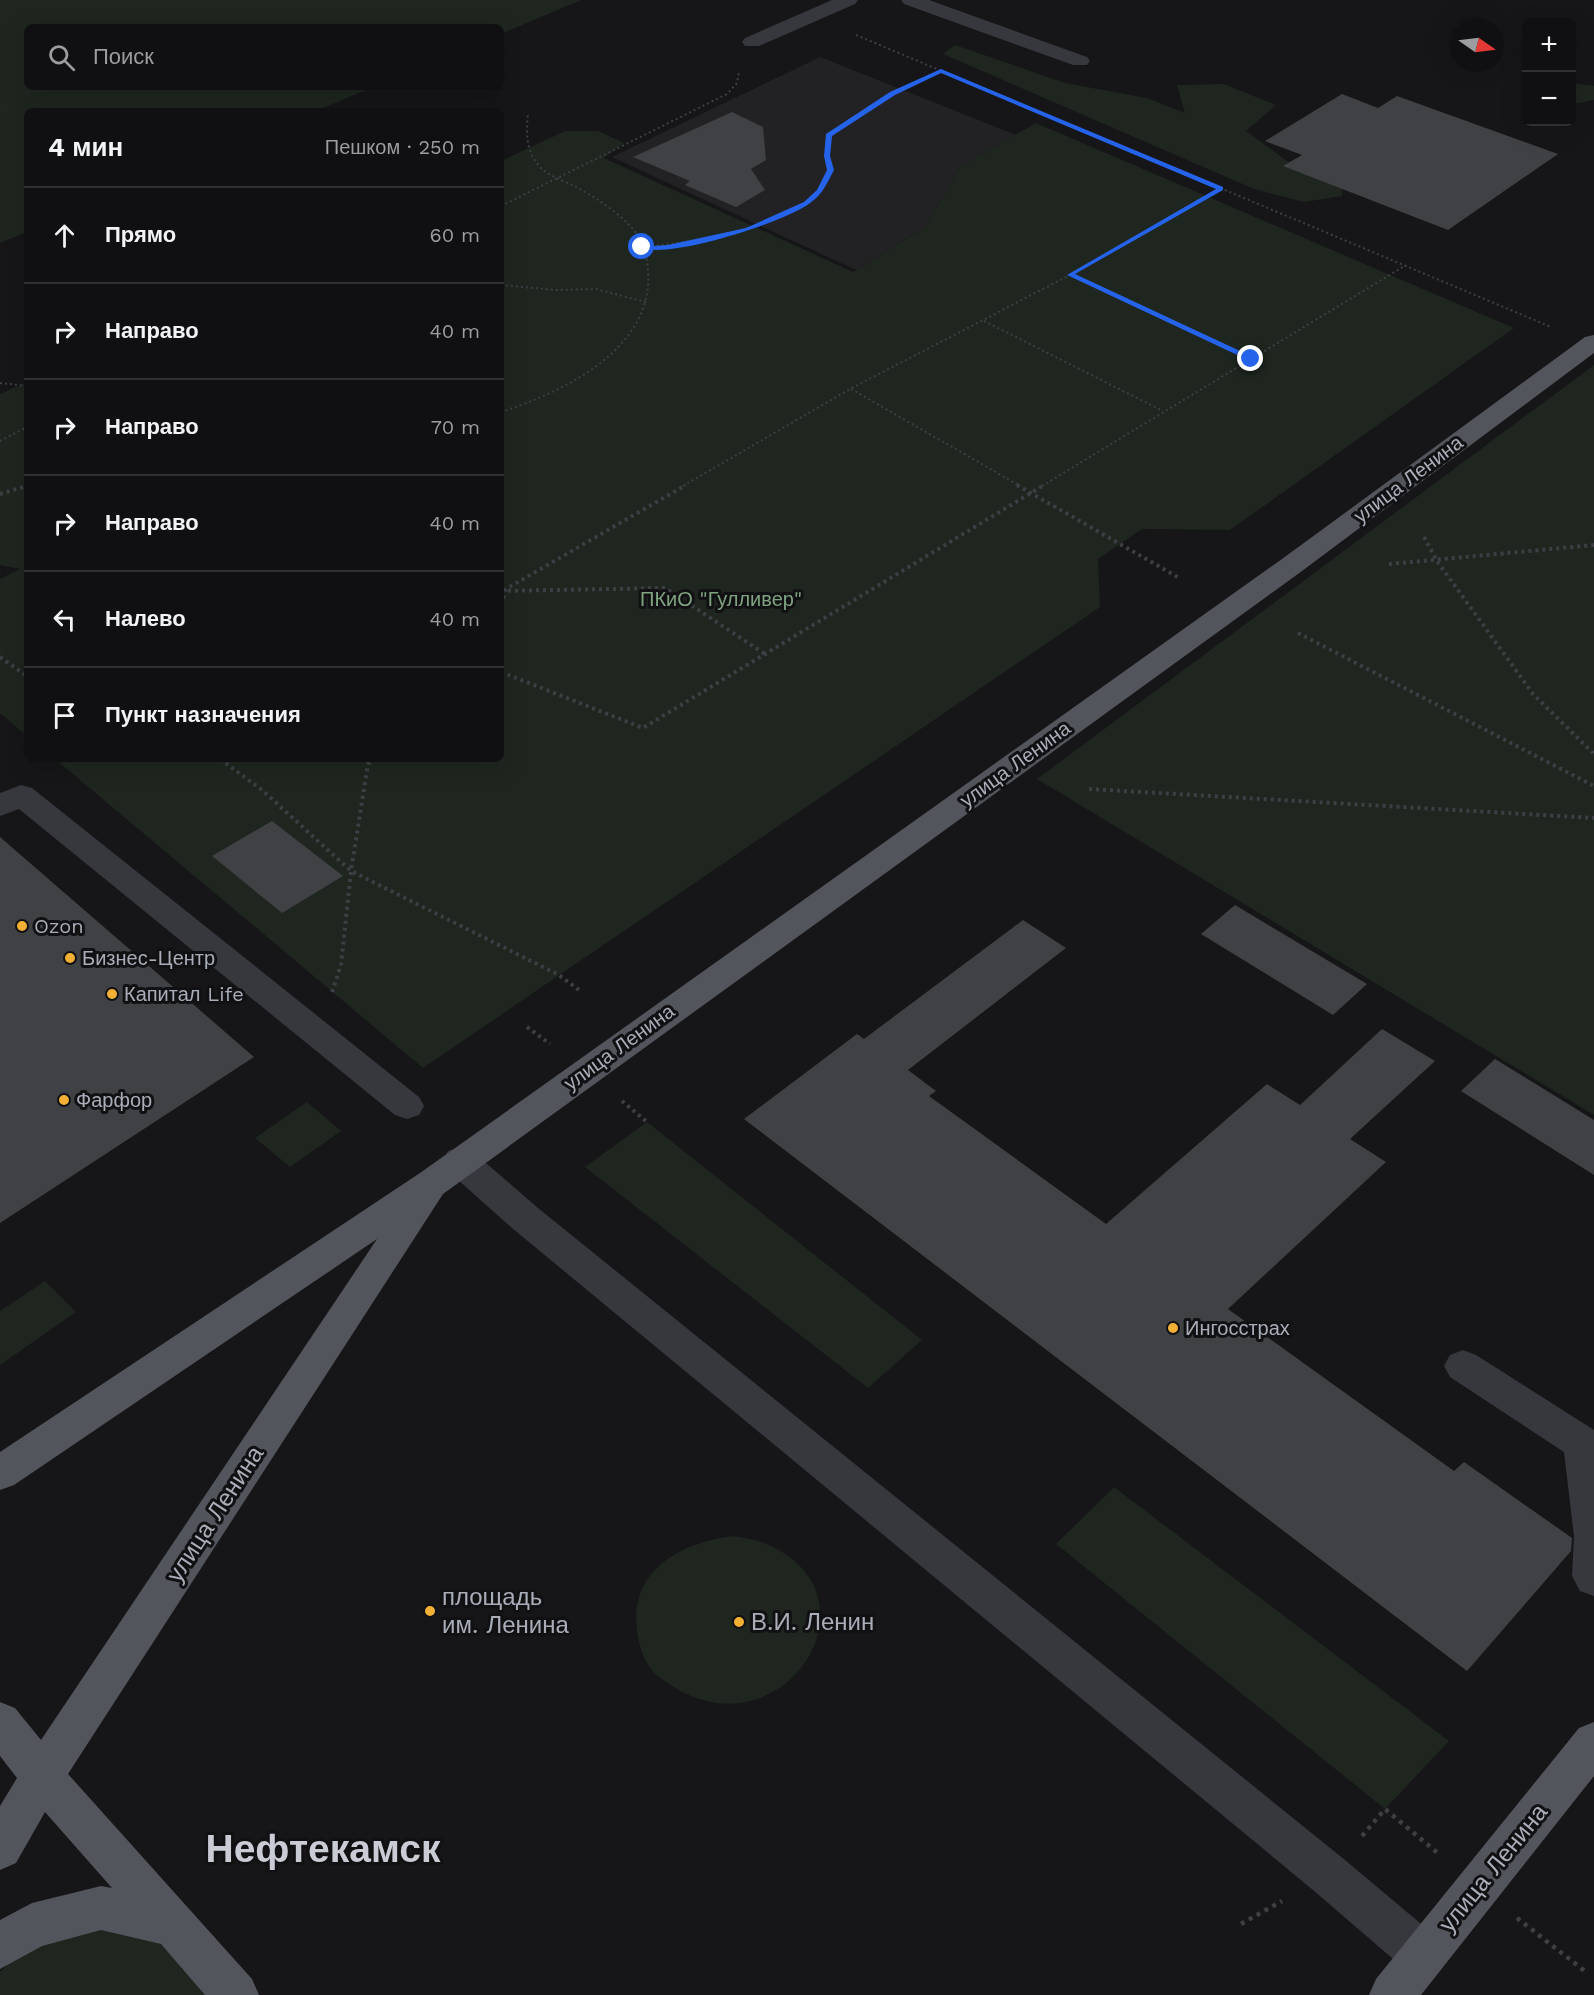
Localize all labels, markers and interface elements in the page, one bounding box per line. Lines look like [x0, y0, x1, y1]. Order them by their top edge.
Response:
north arrow [1450, 18, 1504, 72]
map controls [1522, 18, 1576, 126]
button: + [1522, 18, 1576, 72]
search box [24, 24, 504, 90]
icon: search [45, 41, 78, 74]
text: Поиск [93, 44, 154, 69]
button: − [1522, 72, 1576, 126]
text: 4 мин [48, 132, 123, 162]
text: Пешком · 250 m [325, 135, 480, 159]
icon: ahead [48, 219, 81, 252]
text: Прямо [105, 222, 176, 247]
text: 60 m [430, 223, 480, 247]
route start [628, 233, 654, 259]
icon: right [48, 315, 81, 348]
text: Направо [105, 318, 199, 343]
text: 40 m [429, 319, 480, 343]
route end [1237, 345, 1263, 371]
icon: right [48, 411, 81, 444]
text: Направо [105, 414, 199, 439]
text: 70 m [431, 415, 480, 439]
street label: улица Ленина [1349, 430, 1468, 528]
icon: right [48, 507, 81, 540]
text: Направо [105, 510, 199, 535]
text: 40 m [429, 511, 480, 535]
park label: ПКиО "Гулливер" [640, 587, 802, 611]
icon: left [48, 603, 81, 636]
text: Налево [105, 606, 186, 631]
text: 40 m [429, 607, 480, 631]
icon: arrive [48, 699, 81, 732]
text: Пункт назначения [105, 702, 301, 727]
street label: улица Ленина [955, 715, 1076, 812]
place label: Ozon [34, 914, 84, 938]
marker: Ozon [15, 919, 29, 933]
place label: Бизнес-Центр [82, 946, 215, 970]
marker: Бизнес-Центр [63, 951, 77, 965]
place label: Капитал Life [124, 982, 244, 1006]
marker: Капитал Life [105, 987, 119, 1001]
street label: улица Ленина [559, 998, 680, 1095]
place label: Фарфор [76, 1088, 152, 1112]
marker: Фарфор [57, 1093, 71, 1107]
place label: Ингосстрах [1185, 1316, 1290, 1340]
marker: Ингосстрах [1166, 1321, 1180, 1335]
street label: улица Ленина [161, 1440, 270, 1587]
place label: площадь им. Ленина [442, 1583, 569, 1639]
marker: площадь им. Ленина [423, 1604, 437, 1618]
place label: В.И. Ленин [751, 1608, 874, 1636]
marker: В.И. Ленин [732, 1615, 746, 1629]
street label: улица Ленина [1433, 1798, 1554, 1938]
district label: Нефтекамск [205, 1826, 441, 1871]

